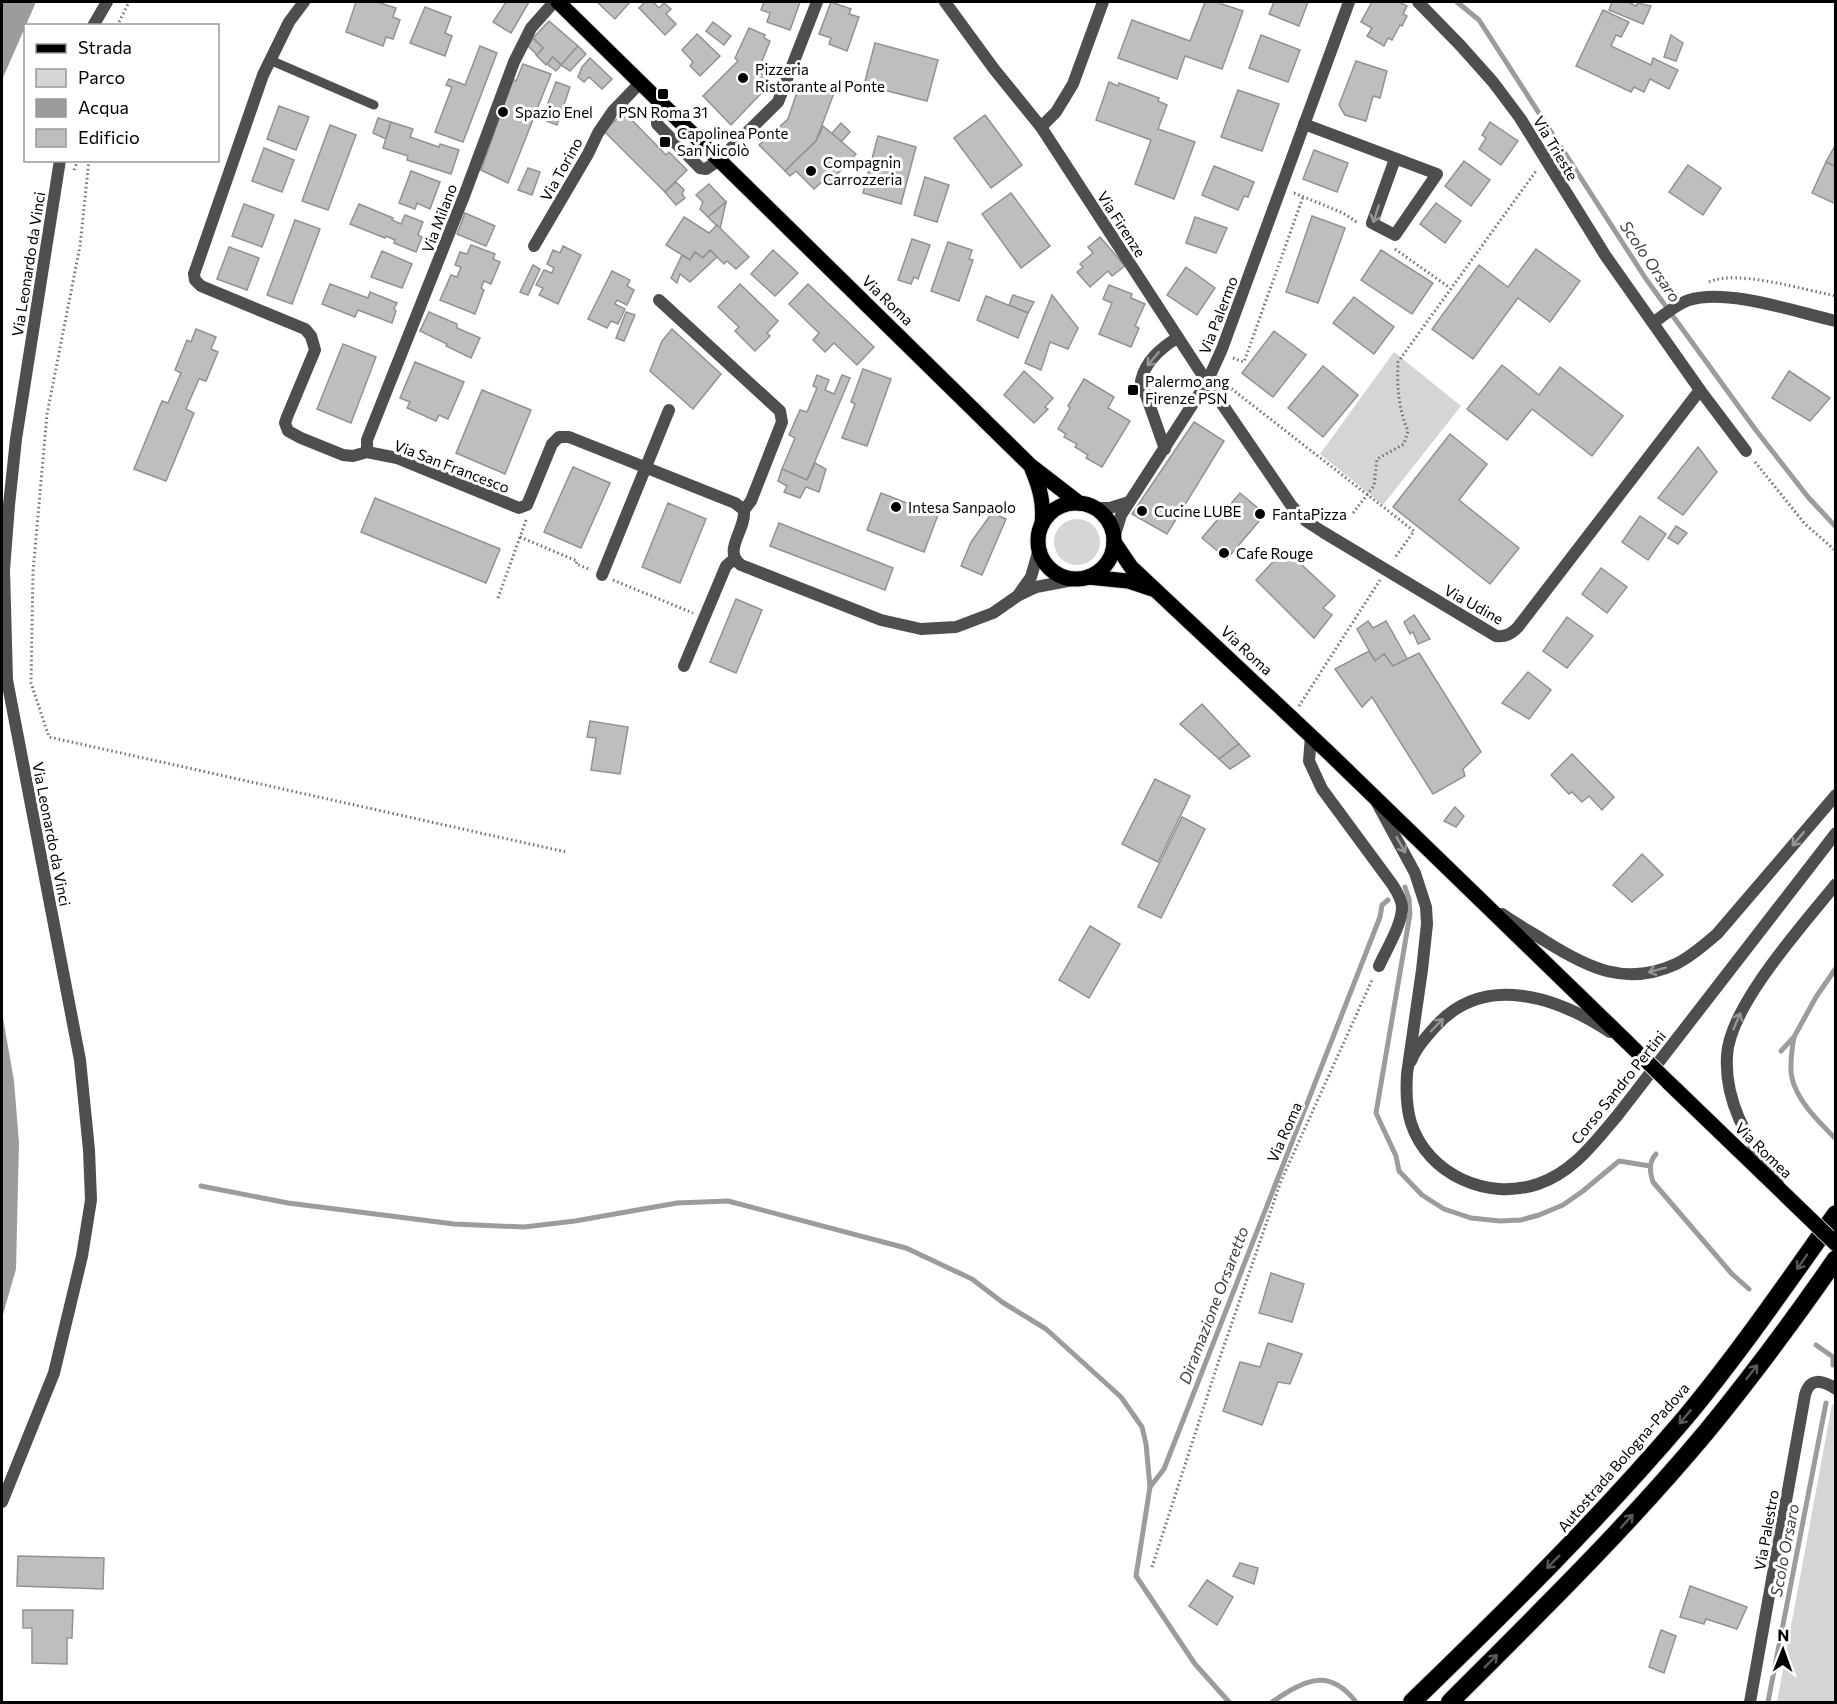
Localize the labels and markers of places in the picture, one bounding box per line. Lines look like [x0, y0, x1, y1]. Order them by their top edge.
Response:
place label: Pizzeria Ristorante al Ponte [755, 60, 885, 95]
marker: Pizzeria Ristorante al Ponte [736, 71, 750, 85]
marker: PSN Roma 31 [656, 87, 670, 101]
place label: Spazio Enel [515, 103, 593, 121]
place label: PSN Roma 31 [618, 103, 708, 121]
marker: Spazio Enel [496, 105, 510, 119]
place label: Capolinea Ponte San Nicolò [677, 124, 789, 159]
marker: Capolinea Ponte San Nicolò [658, 135, 672, 149]
place label: Compagnin Carrozzeria [823, 153, 902, 188]
marker: Compagnin Carrozzeria [804, 164, 818, 178]
place label: Palermo ang Firenze PSN [1145, 372, 1229, 407]
marker: Palermo ang Firenze PSN [1126, 383, 1140, 397]
place label: Intesa Sanpaolo [908, 498, 1016, 516]
marker: Intesa Sanpaolo [889, 500, 903, 514]
place label: Cucine LUBE [1154, 502, 1241, 520]
marker: Cucine LUBE [1135, 504, 1149, 518]
place label: FantaPizza [1272, 505, 1347, 523]
marker: FantaPizza [1253, 507, 1267, 521]
place label: Cafe Rouge [1236, 544, 1313, 562]
marker: Cafe Rouge [1217, 546, 1231, 560]

